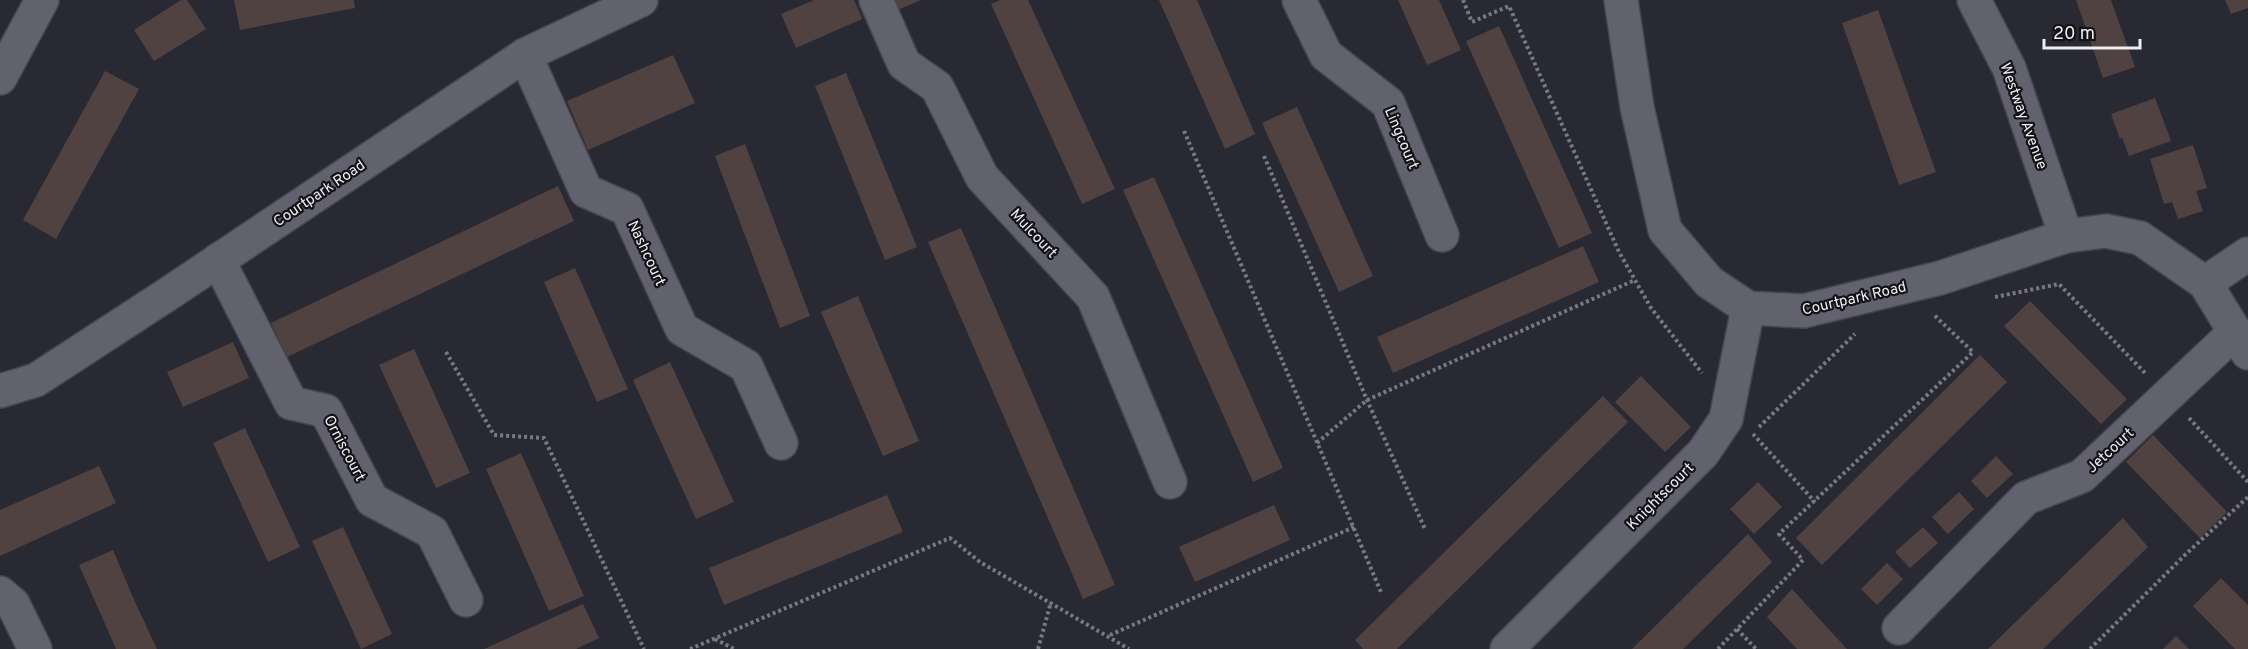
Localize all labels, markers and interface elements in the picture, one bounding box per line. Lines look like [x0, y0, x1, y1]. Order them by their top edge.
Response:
scale bar [2044, 12, 2140, 50]
text: 20 m [2053, 23, 2095, 46]
street label: Westway Avenue [1995, 61, 2051, 172]
street label: Lingcourt [1379, 105, 1422, 172]
street label: Courtpark Road [270, 157, 369, 232]
street label: Mulcourt [1005, 205, 1061, 263]
street label: Nashcourt [622, 218, 669, 289]
street label: Courtpark Road [1800, 278, 1908, 321]
street label: Orniscourt [318, 412, 369, 485]
street label: Jetcourt [2083, 424, 2139, 478]
street label: Knightscourt [1623, 459, 1699, 535]

